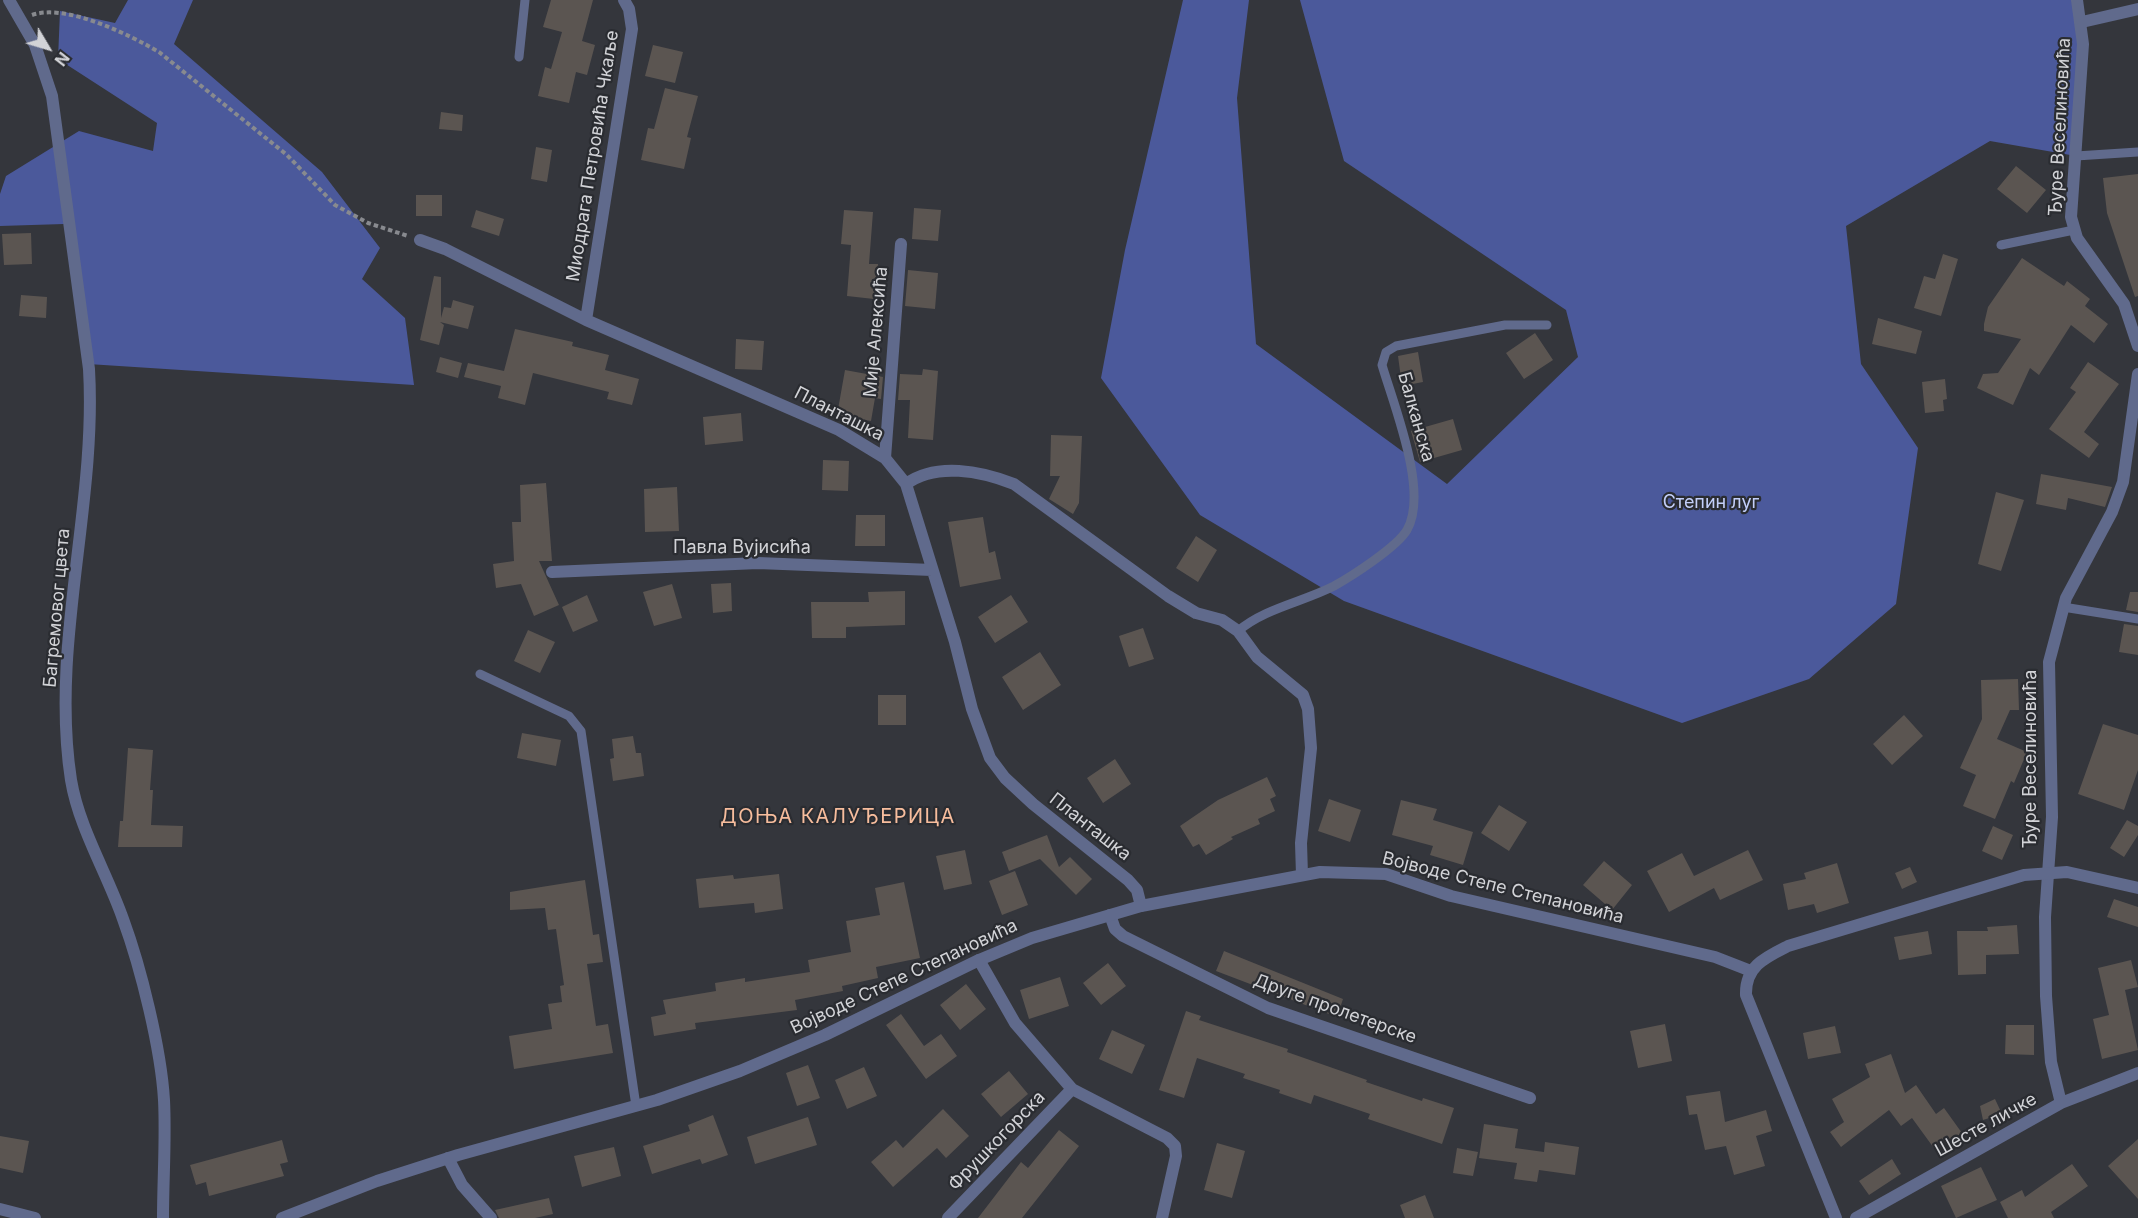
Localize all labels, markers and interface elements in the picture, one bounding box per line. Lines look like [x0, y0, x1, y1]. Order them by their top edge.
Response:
north arrow [18, 18, 78, 78]
street label: Миодрага Петровића Чкаље [562, 29, 624, 283]
street label: Ђуре Веселиновића [2045, 37, 2075, 217]
text: N [51, 48, 74, 70]
street label: Мије Алексића [860, 266, 892, 398]
street label: Балканска [1393, 369, 1439, 465]
street label: Планташка [791, 382, 887, 446]
park label: Степин луг [1663, 492, 1759, 514]
street label: Багремовог цвета [39, 527, 75, 689]
street label: Павла Вујисића [673, 537, 811, 559]
street label: Ђуре Веселиновића [2020, 670, 2042, 848]
street label: Планташка [1045, 788, 1135, 866]
district label: ДОЊА КАЛУЂЕРИЦА [720, 805, 956, 829]
street label: Војводе Степе Степановића [1380, 848, 1626, 928]
street label: Војводе Степе Степановића [787, 915, 1021, 1039]
street label: Друге пролетерске [1251, 970, 1419, 1048]
street label: Фрушкогорска [944, 1087, 1050, 1195]
street label: Шесте личке [1931, 1088, 2041, 1162]

